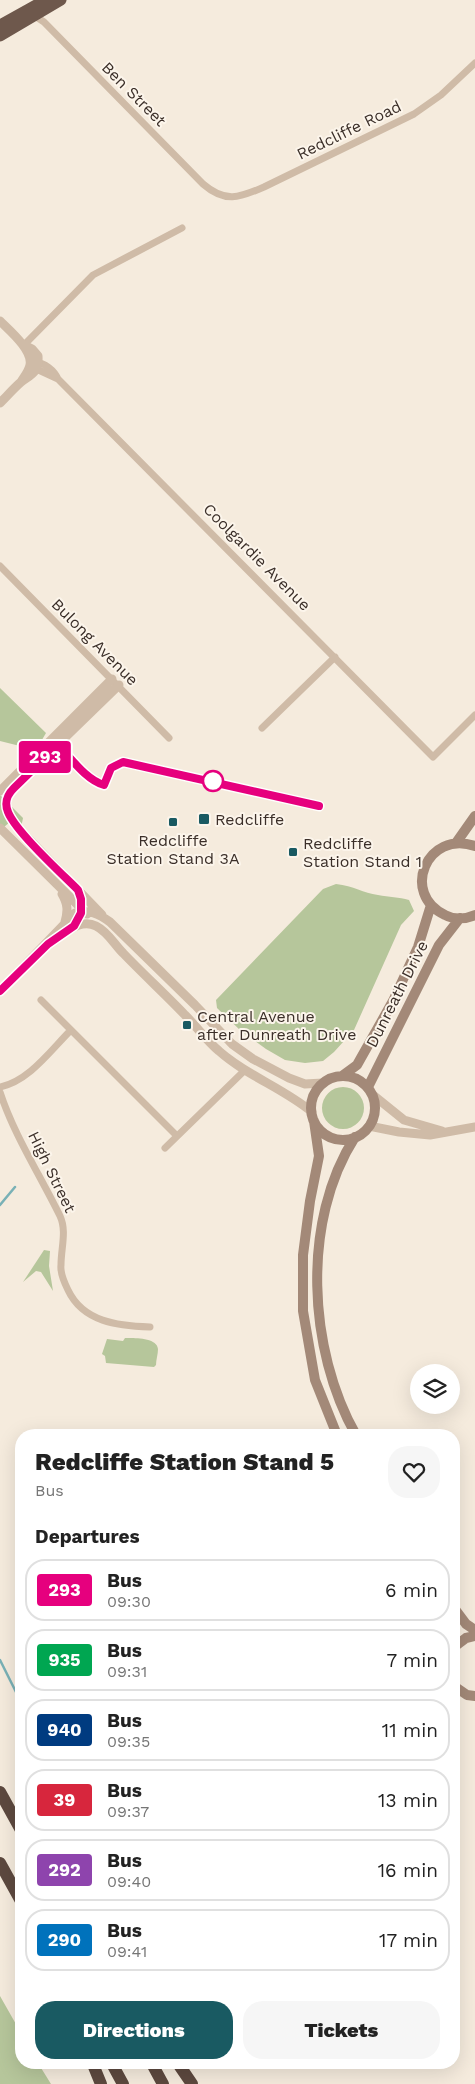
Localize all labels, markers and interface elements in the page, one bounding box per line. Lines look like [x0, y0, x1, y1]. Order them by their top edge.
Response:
street label: Ben Street [98, 58, 170, 130]
street label: Redcliffe Road [294, 97, 404, 163]
street label: Coolgardie Avenue [199, 499, 315, 615]
street label: Bulong Avenue [48, 595, 142, 689]
line badge: 293 [16, 741, 74, 773]
text: 293 [29, 746, 61, 767]
unlabelled marker [202, 770, 224, 792]
place label: Redcliffe [215, 810, 284, 829]
marker: Redcliffe [197, 812, 211, 826]
marker: Redcliffe Station Stand 3A [167, 816, 179, 828]
place label: Redcliffe Station Stand 3A [107, 831, 240, 868]
place label: Redcliffe Station Stand 1 [303, 834, 422, 871]
marker: Redcliffe Station Stand 1 [287, 846, 299, 858]
street label: Dunreath Drive [362, 937, 432, 1051]
place label: Central Avenue after Dunreath Drive [197, 1007, 356, 1044]
marker: Central Avenue after Dunreath Drive [181, 1019, 193, 1031]
street label: High Street [24, 1128, 80, 1216]
map controls [410, 1364, 460, 1414]
button: layers [410, 1364, 460, 1414]
button: heart [388, 1446, 440, 1498]
text: Redcliffe Station Stand 5 [35, 1448, 334, 1476]
text: Bus [35, 1481, 64, 1500]
text: Departures [35, 1525, 140, 1548]
text: Bus [107, 1569, 142, 1592]
text: 293 [48, 1579, 81, 1600]
text: 6 min [385, 1579, 438, 1602]
text: 09:30 [107, 1592, 151, 1611]
text: Bus [107, 1639, 142, 1662]
text: 935 [48, 1649, 81, 1670]
text: 7 min [387, 1649, 438, 1672]
text: 09:31 [107, 1662, 147, 1681]
text: Bus [107, 1709, 142, 1732]
text: 940 [47, 1719, 82, 1740]
text: 11 min [382, 1719, 438, 1742]
text: 09:35 [107, 1732, 150, 1751]
text: Bus [107, 1779, 142, 1802]
text: 39 [54, 1789, 75, 1810]
text: 13 min [378, 1789, 438, 1812]
text: 09:37 [107, 1802, 149, 1821]
text: Bus [107, 1849, 142, 1872]
text: 292 [48, 1859, 81, 1880]
text: 16 min [378, 1859, 438, 1882]
text: 09:40 [107, 1872, 151, 1891]
text: Bus [107, 1919, 142, 1942]
text: 290 [48, 1929, 81, 1950]
text: 17 min [379, 1929, 438, 1952]
text: 09:41 [107, 1942, 147, 1961]
button: Directions [35, 2001, 233, 2059]
button: Tickets [243, 2001, 440, 2059]

